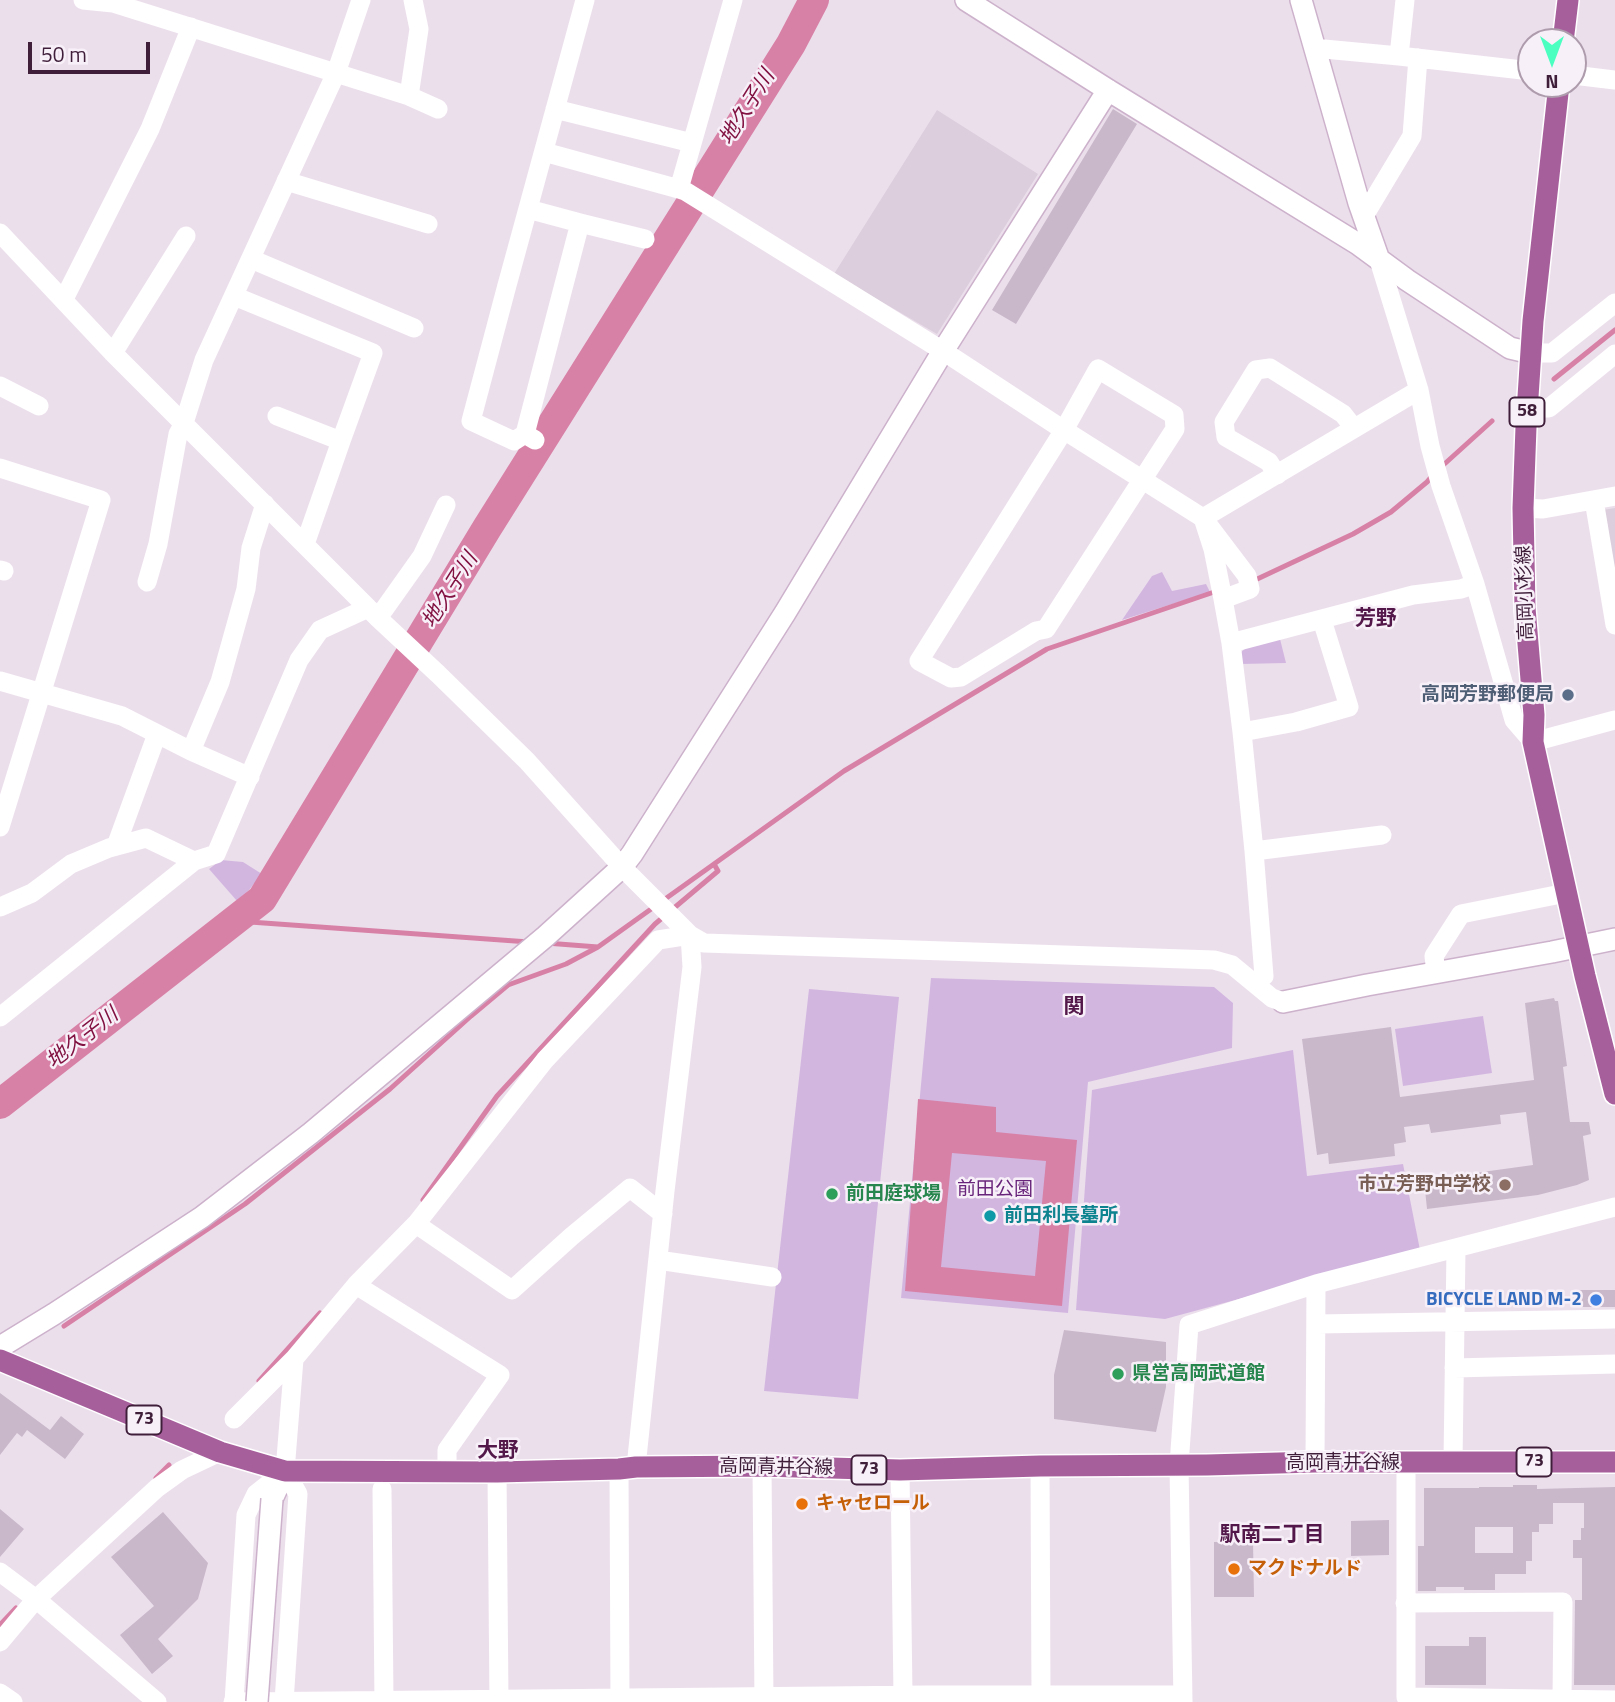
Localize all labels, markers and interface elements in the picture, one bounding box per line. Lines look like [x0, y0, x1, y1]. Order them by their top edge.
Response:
scale bar [32, 28, 154, 72]
north arrow [1517, 28, 1587, 98]
text: 50 m [41, 38, 87, 70]
water label: 地久子川 [715, 66, 781, 150]
text: N [1545, 68, 1559, 97]
road number: 58 [1510, 398, 1544, 426]
street label: 高岡小杉線 [1513, 545, 1539, 641]
water label: 地久子川 [418, 549, 484, 633]
district label: 芳野 [1355, 607, 1397, 633]
place label: 高岡芳野郵便局 [1421, 684, 1554, 706]
marker: 高岡芳野郵便局 [1560, 687, 1576, 703]
district label: 関 [1064, 995, 1084, 1021]
water label: 地久子川 [42, 1003, 124, 1075]
place label: 市立芳野中学校 [1358, 1174, 1491, 1196]
marker: 市立芳野中学校 [1497, 1177, 1513, 1193]
park label: 前田公園 [957, 1179, 1033, 1201]
place label: 前田庭球場 [846, 1183, 941, 1205]
marker: 前田庭球場 [824, 1186, 840, 1202]
place label: 前田利長墓所 [1004, 1205, 1118, 1227]
marker: 前田利長墓所 [982, 1208, 998, 1224]
place label: BICYCLE LAND M-2 [1426, 1289, 1582, 1311]
marker: BICYCLE LAND M-2 [1588, 1292, 1604, 1308]
place label: 県営高岡武道館 [1132, 1363, 1265, 1385]
marker: 県営高岡武道館 [1110, 1366, 1126, 1382]
road number: 73 [127, 1406, 162, 1434]
district label: 大野 [477, 1439, 519, 1465]
road number: 73 [1516, 1448, 1552, 1476]
street label: 高岡青井谷線 [1286, 1452, 1400, 1474]
street label: 高岡青井谷線 [719, 1456, 833, 1480]
road number: 73 [852, 1456, 886, 1484]
place label: キャセロール [816, 1493, 930, 1515]
marker: キャセロール [794, 1496, 810, 1512]
district label: 駅南二丁目 [1220, 1523, 1324, 1549]
place label: マクドナルド [1248, 1558, 1362, 1580]
marker: マクドナルド [1226, 1561, 1242, 1577]

